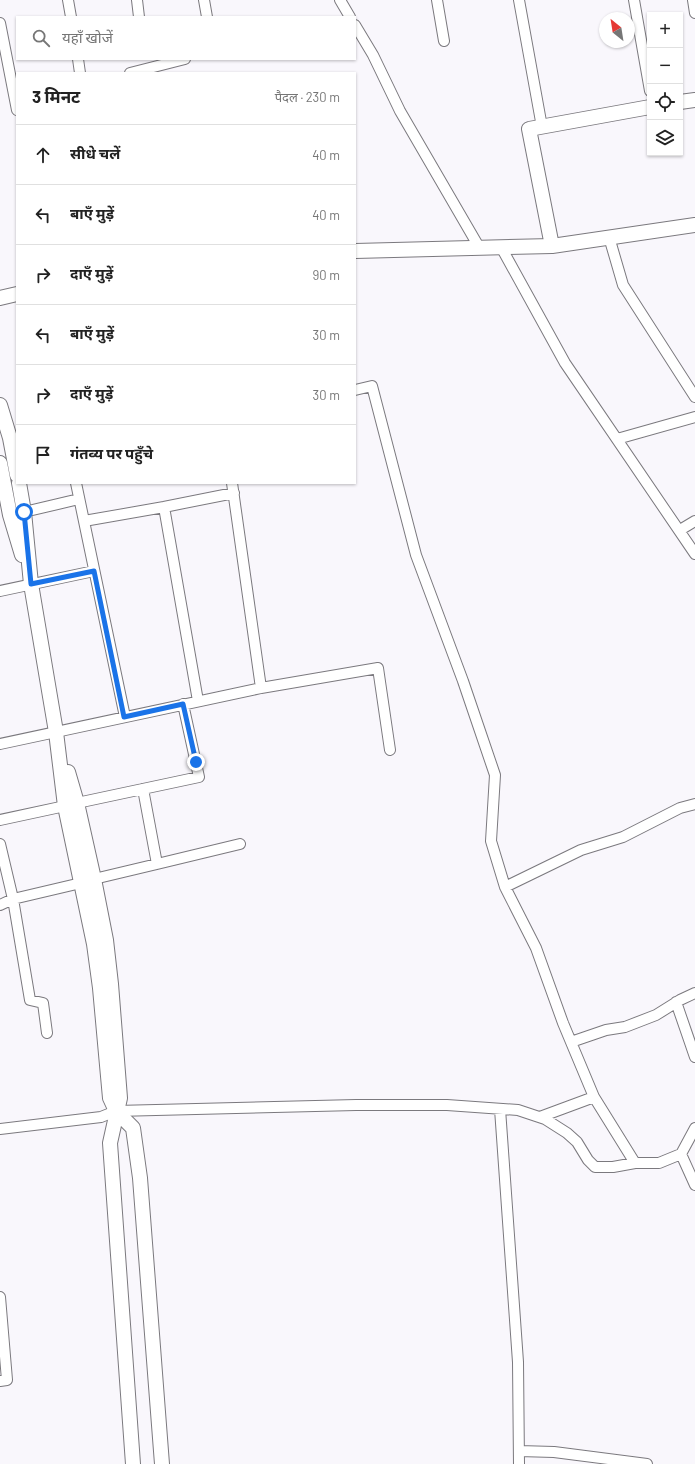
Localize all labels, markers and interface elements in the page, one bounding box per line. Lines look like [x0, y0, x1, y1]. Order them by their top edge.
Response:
north arrow [599, 12, 635, 48]
map controls [647, 12, 683, 156]
button: + [647, 12, 683, 48]
search box [16, 16, 356, 60]
icon: search [30, 27, 52, 49]
text: यहाँ खोजें [62, 28, 113, 46]
button: − [647, 48, 683, 84]
button: locate [647, 84, 683, 120]
text: 3 मिनट [32, 86, 80, 106]
text: पैदल · 230 m [275, 89, 340, 105]
button: layers [647, 120, 683, 156]
icon: ahead [32, 144, 54, 166]
text: सीधे चलें [70, 144, 120, 162]
text: 40 m [312, 147, 340, 163]
icon: left [32, 204, 54, 226]
text: बाएँ मुड़ें [70, 204, 114, 222]
text: 40 m [312, 207, 340, 223]
icon: right [32, 264, 54, 286]
text: दाएँ मुड़ें [70, 264, 113, 282]
text: 90 m [313, 267, 340, 283]
icon: left [32, 324, 54, 346]
text: बाएँ मुड़ें [70, 324, 114, 342]
text: 30 m [313, 327, 340, 343]
icon: right [32, 384, 54, 406]
text: दाएँ मुड़ें [70, 384, 113, 402]
text: 30 m [313, 387, 340, 403]
icon: arrive [32, 444, 54, 466]
text: गंतव्य पर पहुँचे [70, 444, 153, 462]
route start [15, 503, 33, 521]
route end [187, 753, 205, 771]

